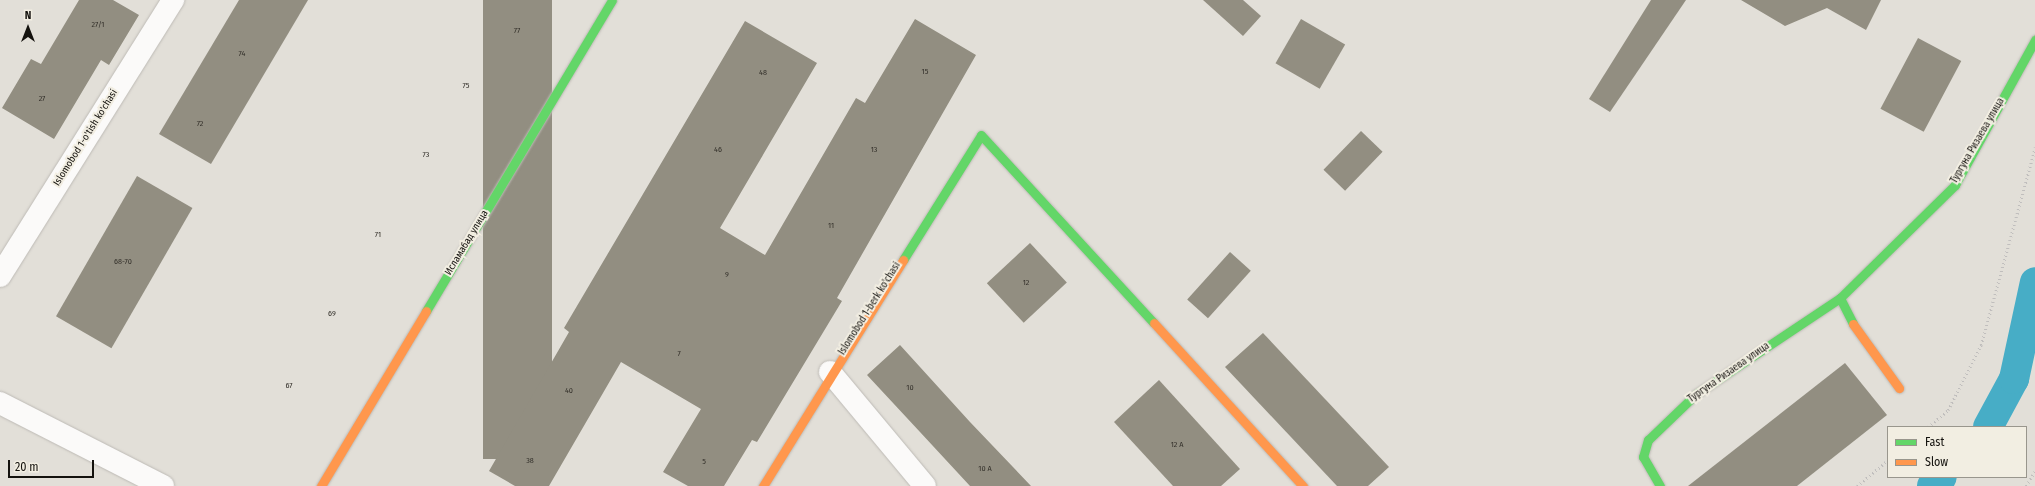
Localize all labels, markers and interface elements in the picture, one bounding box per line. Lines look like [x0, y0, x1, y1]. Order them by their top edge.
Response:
north arrow [8, 8, 48, 48]
text: N [25, 9, 31, 22]
house number: 27/1 [92, 20, 104, 30]
house number: 77 [514, 26, 520, 36]
house number: 74 [239, 49, 245, 59]
house number: 15 [922, 67, 928, 77]
house number: 48 [759, 68, 767, 78]
house number: 75 [463, 81, 469, 91]
street label: Islomobod 1-o'tish ko'chasi [51, 88, 121, 188]
house number: 27 [39, 94, 45, 104]
street label: Тургуна Ризаева улица [1949, 96, 2007, 186]
house number: 72 [197, 119, 203, 129]
house number: 46 [714, 145, 722, 155]
house number: 13 [871, 145, 877, 155]
house number: 73 [423, 150, 429, 160]
street label: Исламабад улица [443, 208, 491, 278]
house number: 11 [828, 221, 834, 231]
house number: 71 [375, 230, 381, 240]
house number: 68-70 [114, 257, 132, 267]
street label: Islomobod 1-berk ko'chasi [837, 260, 903, 358]
house number: 9 [725, 270, 729, 280]
house number: 12 [1023, 278, 1029, 288]
house number: 69 [328, 309, 336, 319]
street label: Тургуна Ризаева улица [1686, 340, 1772, 406]
house number: 7 [677, 349, 681, 359]
house number: 67 [285, 381, 293, 391]
house number: 10 [906, 383, 914, 393]
house number: 40 [565, 386, 573, 396]
legend [1887, 426, 2027, 478]
text: Fast [1925, 435, 1944, 449]
house number: 12 A [1171, 440, 1183, 450]
scale bar [10, 452, 96, 478]
text: Slow [1925, 455, 1948, 469]
house number: 38 [526, 456, 534, 466]
house number: 5 [702, 457, 706, 467]
text: 20 m [15, 460, 39, 474]
house number: 10 A [978, 464, 992, 474]

